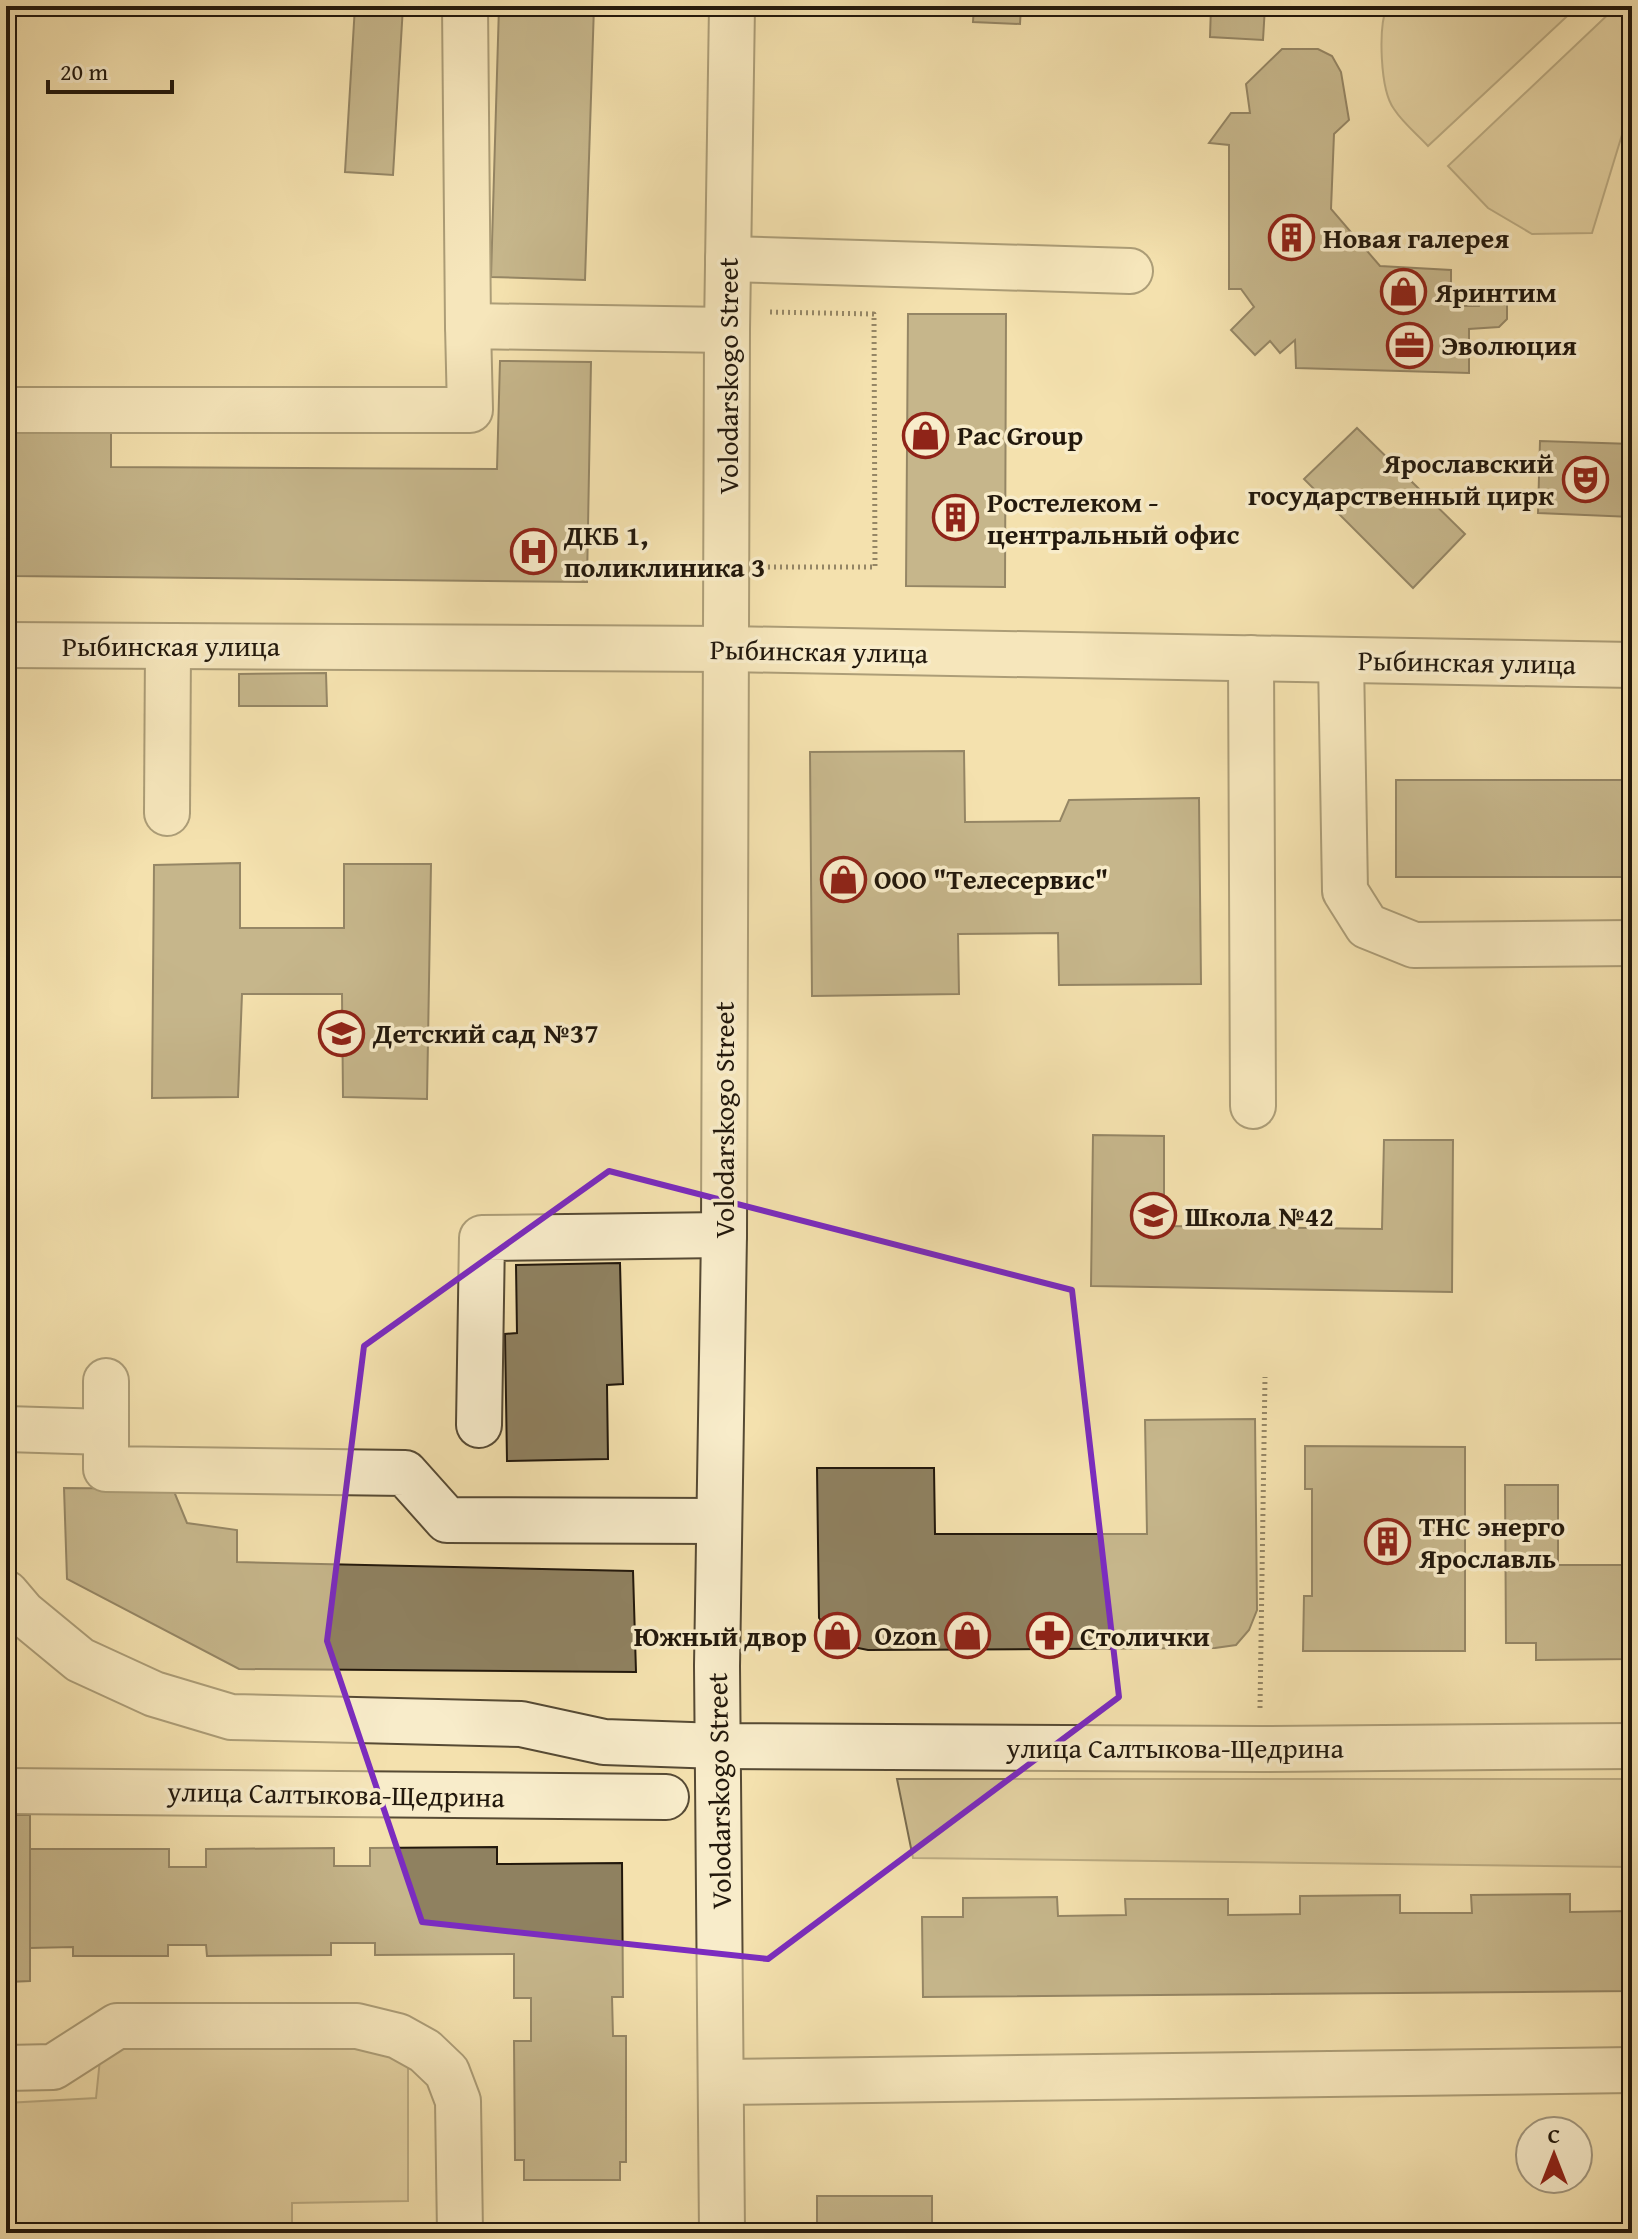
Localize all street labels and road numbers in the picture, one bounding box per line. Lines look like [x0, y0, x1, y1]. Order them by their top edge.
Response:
street label: Volodarskogo Street [707, 257, 748, 495]
street label: Рыбинская улица [62, 625, 281, 666]
street label: Рыбинская улица [710, 628, 929, 673]
street label: Рыбинская улица [1358, 639, 1577, 684]
street label: Volodarskogo Street [703, 1001, 744, 1239]
street label: Volodarskogo Street [696, 1672, 741, 1910]
street label: улица Салтыкова-Щедрина [1005, 1727, 1345, 1768]
street label: улица Салтыкова-Щедрина [166, 1770, 506, 1817]

